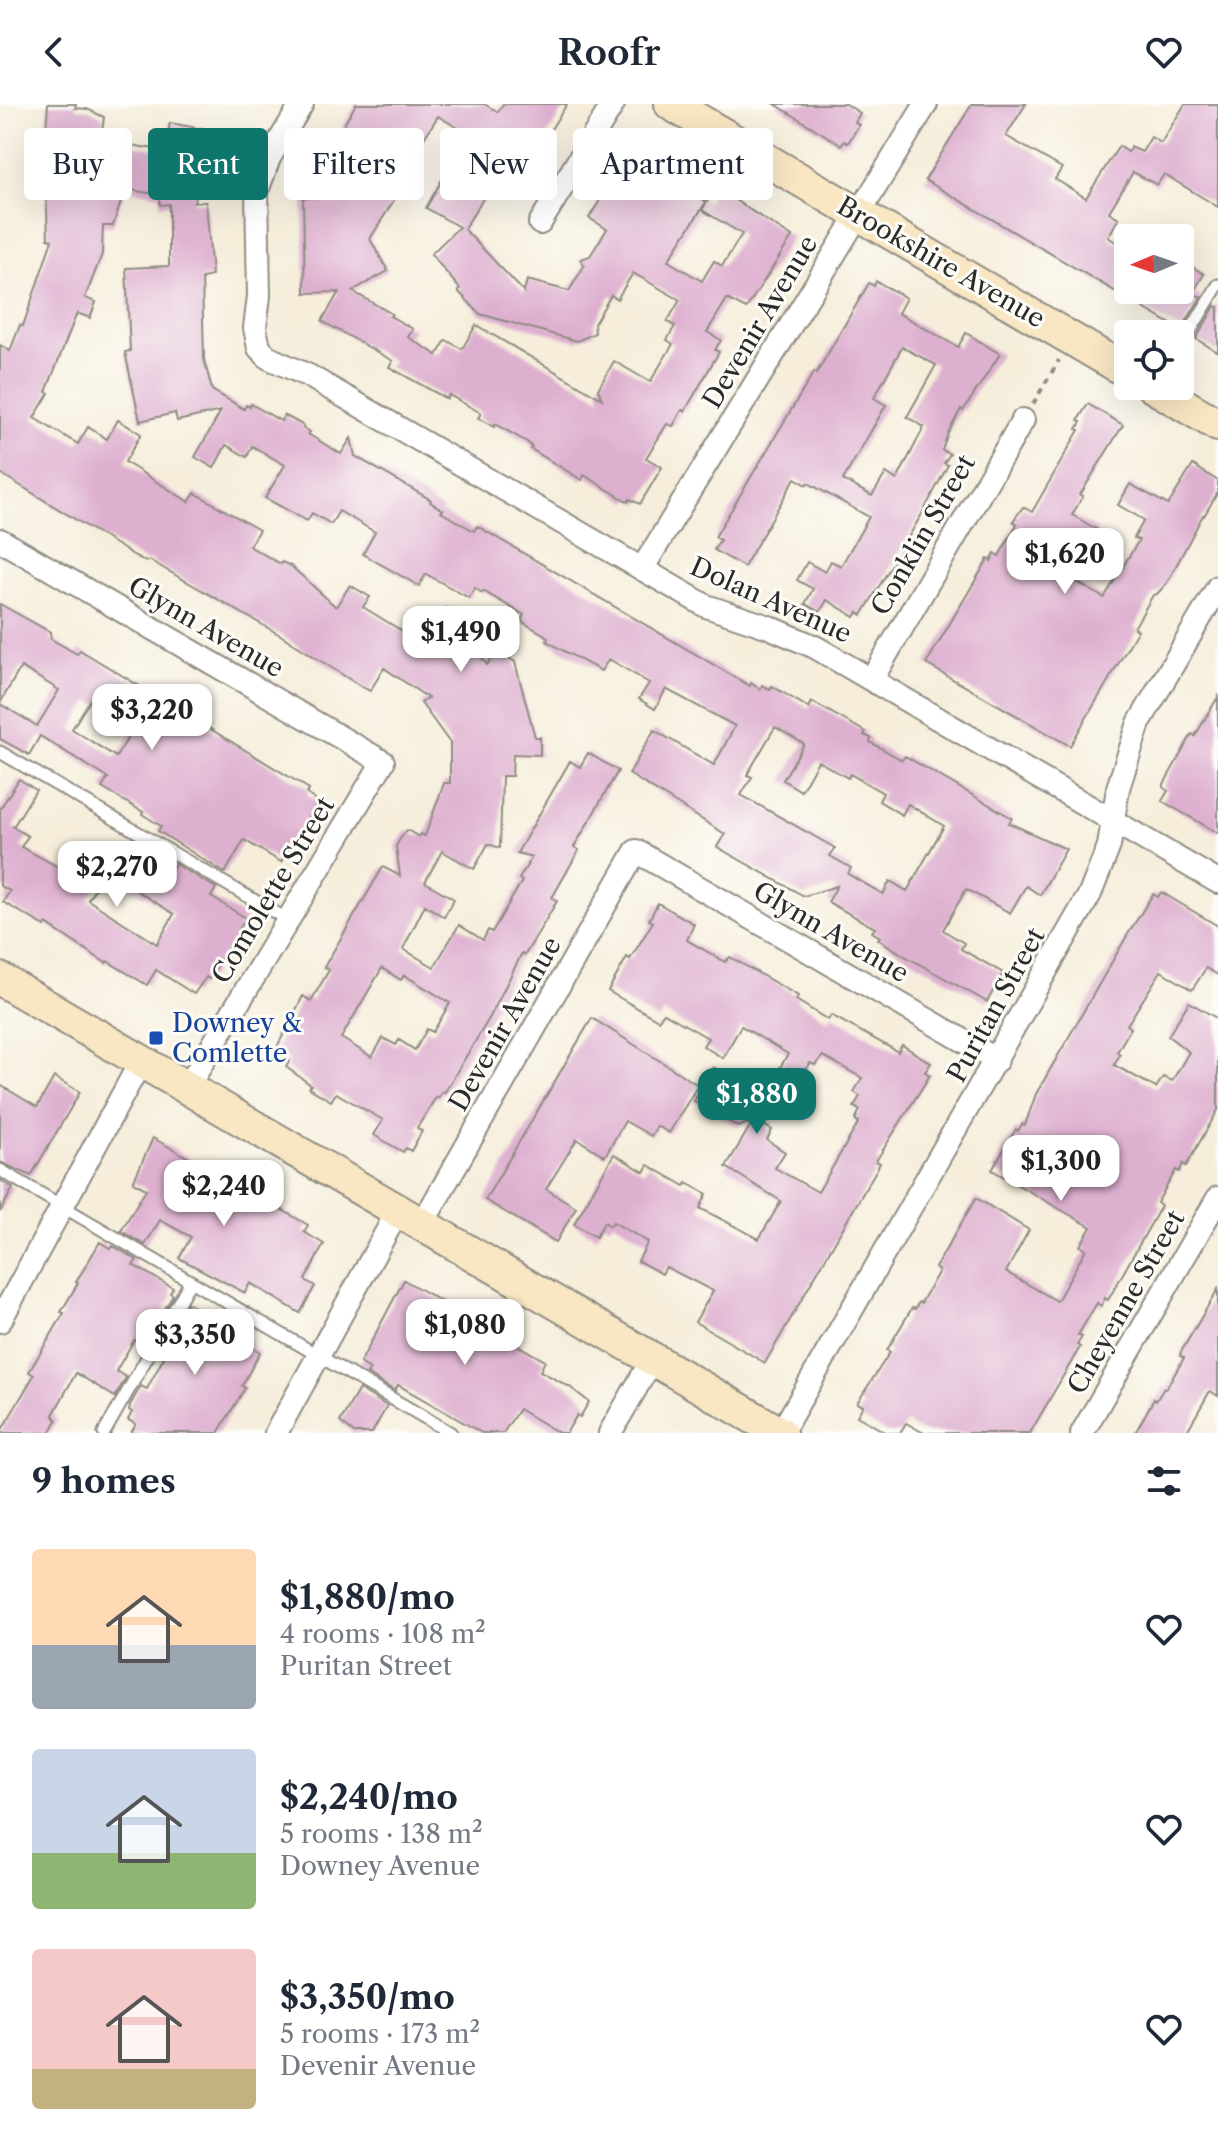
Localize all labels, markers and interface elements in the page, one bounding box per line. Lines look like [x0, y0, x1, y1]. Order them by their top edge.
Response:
icon: back [32, 30, 76, 74]
text: Roofr [557, 30, 661, 74]
icon: heart [1142, 30, 1186, 74]
chip: Buy [24, 128, 132, 200]
chip: Rent [148, 128, 268, 200]
chip: Filters [284, 128, 424, 200]
chip: New [440, 128, 557, 200]
chip: Apartment [573, 128, 773, 200]
street label: Brookshire Avenue [831, 189, 1051, 335]
north arrow [1114, 224, 1194, 304]
map controls [1114, 224, 1194, 400]
street label: Devenir Avenue [696, 230, 824, 414]
button: locate [1114, 320, 1194, 400]
street label: Conklin Street [864, 448, 982, 621]
pin: $1,620 [1000, 528, 1130, 596]
text: $1,620 [1025, 538, 1105, 570]
street label: Dolan Avenue [685, 550, 857, 650]
street label: Glynn Avenue [123, 570, 289, 684]
pin: $1,490 [396, 606, 526, 674]
text: $1,490 [421, 616, 501, 648]
pin: $3,220 [87, 684, 217, 752]
text: $3,220 [110, 694, 194, 726]
street label: Comolette Street [205, 790, 342, 989]
pin: $2,270 [52, 841, 182, 909]
text: $2,270 [76, 851, 158, 883]
street label: Glynn Avenue [748, 875, 914, 989]
street label: Puritan Street [940, 921, 1052, 1088]
street label: Devenir Avenue [442, 931, 568, 1117]
place label: Downey & Comlette [172, 1007, 302, 1069]
marker: Downey & Comlette [147, 1029, 165, 1047]
pin: $1,880 [692, 1068, 822, 1136]
text: $1,880 [716, 1078, 798, 1110]
pin: $1,300 [996, 1135, 1126, 1203]
text: $1,300 [1020, 1145, 1102, 1177]
pin: $2,240 [159, 1160, 289, 1228]
text: $2,240 [182, 1170, 266, 1202]
street label: Cheyenne Street [1061, 1204, 1192, 1399]
pin: $1,080 [400, 1299, 530, 1367]
pin: $3,350 [130, 1309, 260, 1377]
text: $1,080 [424, 1309, 506, 1341]
text: $3,350 [154, 1319, 236, 1351]
icon: filters [1142, 1459, 1186, 1503]
text: 9 homes [32, 1460, 176, 1502]
text: $1,880/mo [280, 1576, 455, 1618]
icon: home [96, 1581, 192, 1677]
icon: heart [1142, 1607, 1186, 1651]
text: 4 rooms · 108 m² [280, 1618, 486, 1650]
text: Puritan Street [280, 1650, 452, 1682]
text: $2,240/mo [280, 1776, 458, 1818]
icon: home [96, 1781, 192, 1877]
icon: heart [1142, 1807, 1186, 1851]
text: 5 rooms · 138 m² [280, 1818, 483, 1850]
text: Downey Avenue [280, 1850, 480, 1882]
text: $3,350/mo [280, 1976, 455, 2018]
icon: home [96, 1981, 192, 2077]
icon: heart [1142, 2007, 1186, 2051]
text: 5 rooms · 173 m² [280, 2018, 480, 2050]
text: Devenir Avenue [280, 2050, 476, 2082]

